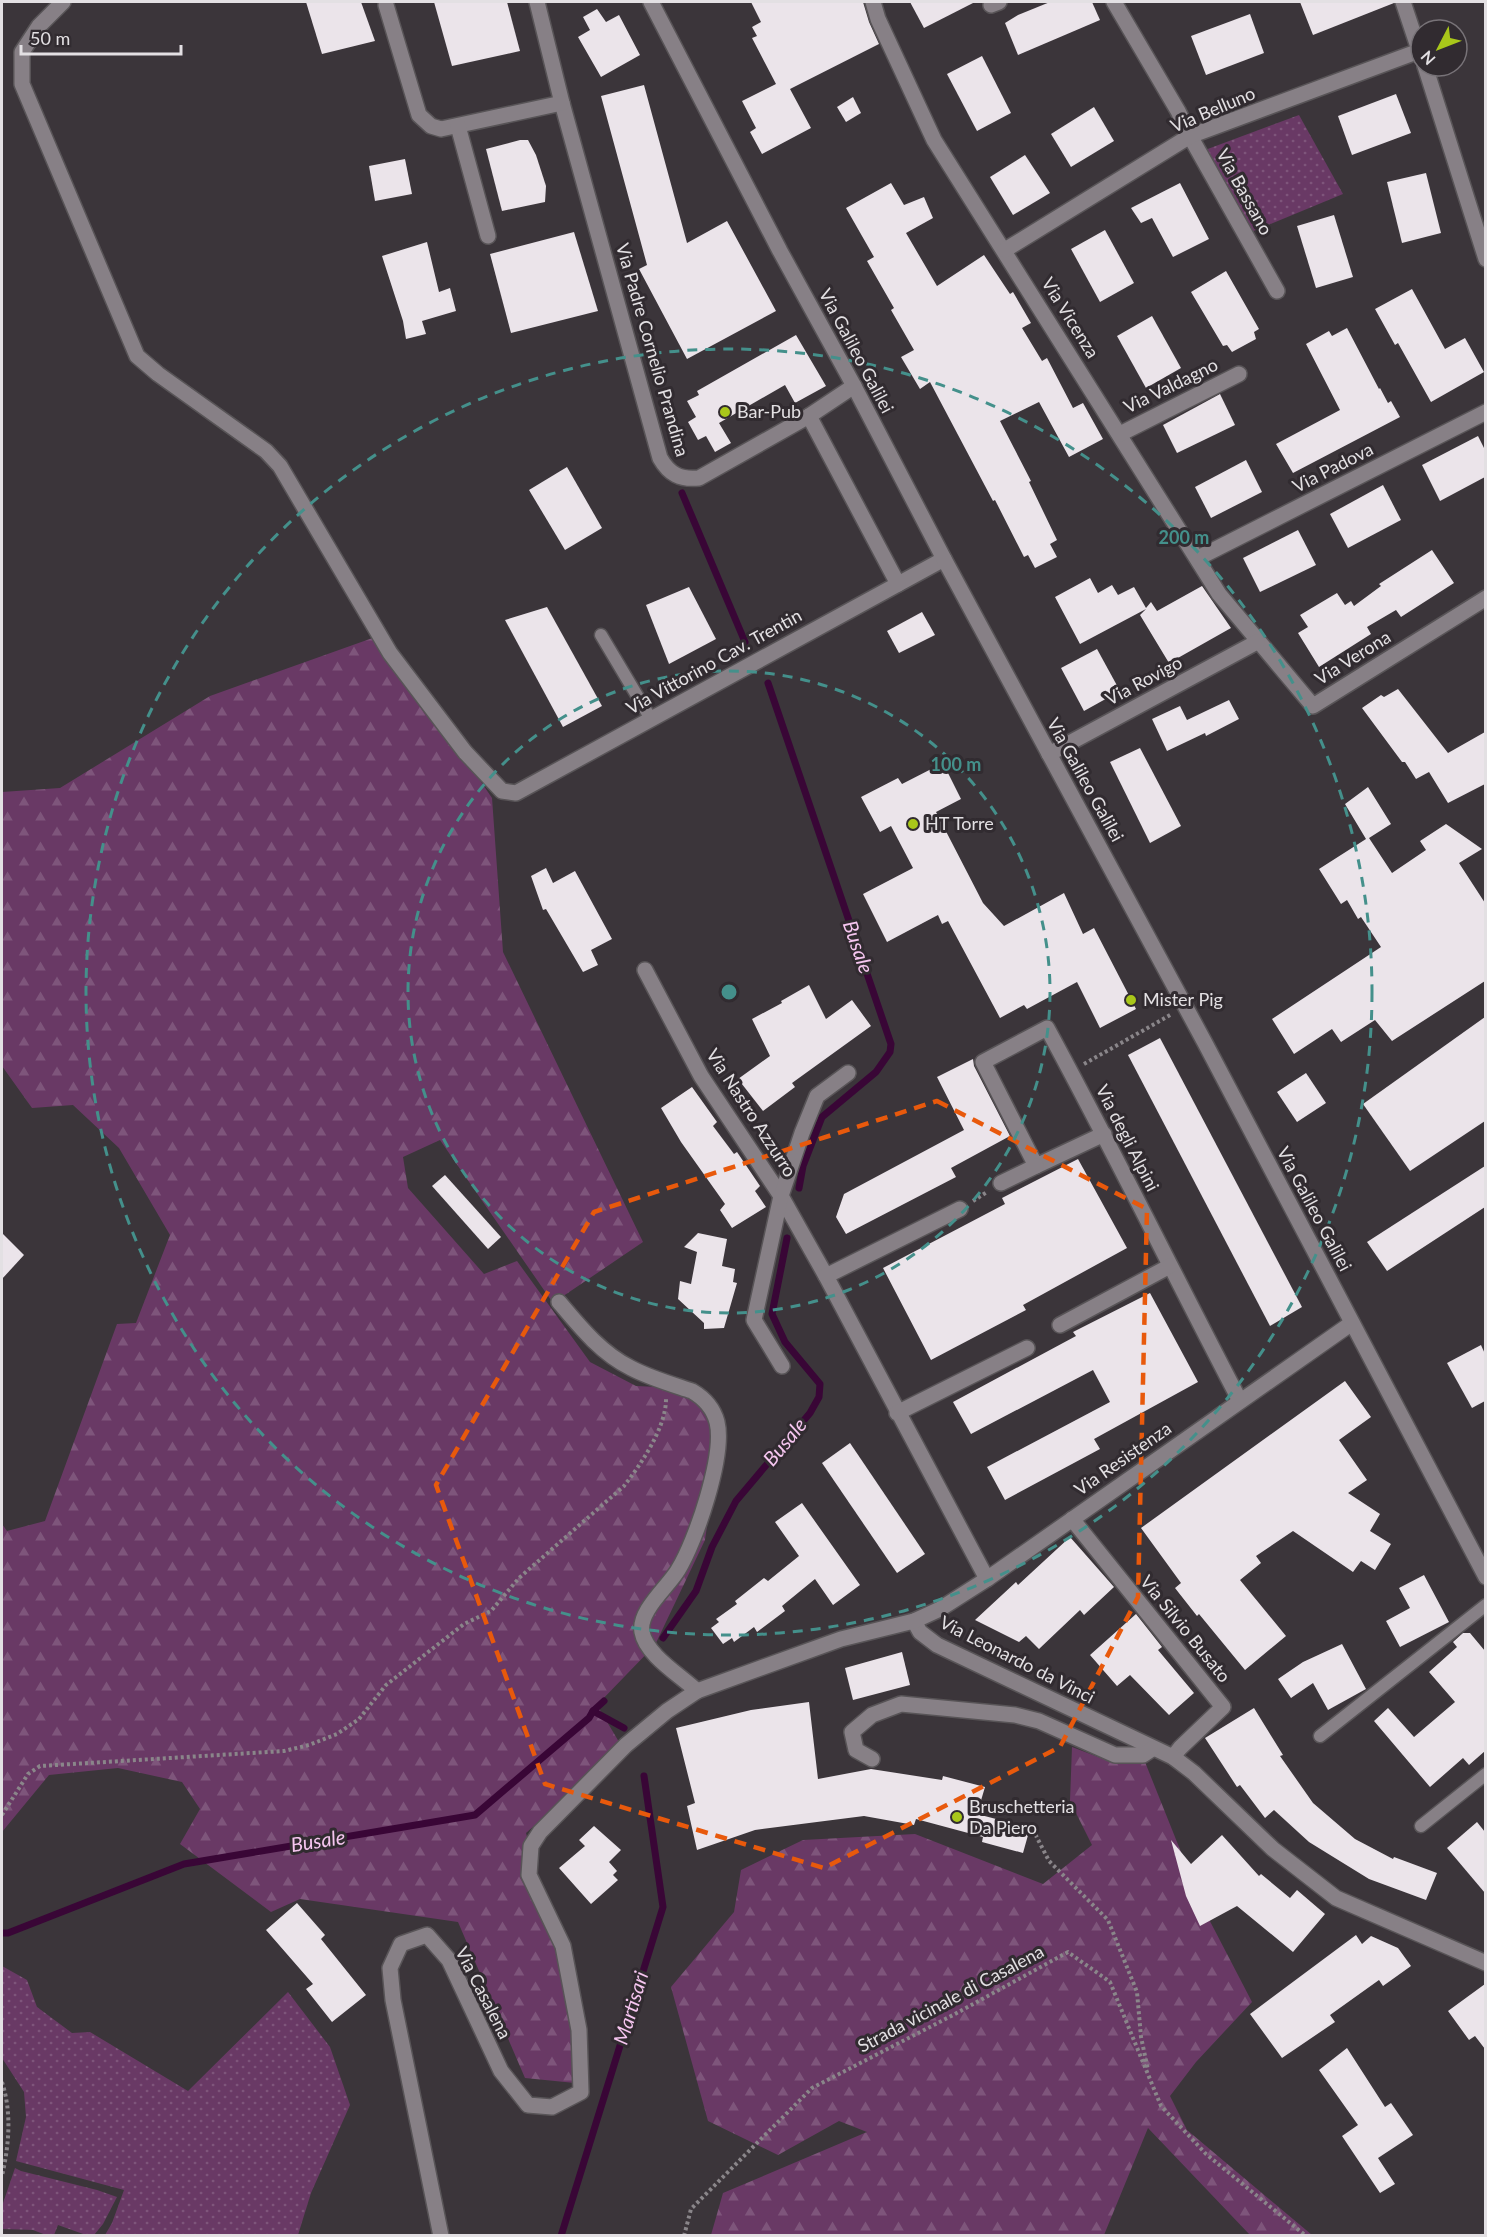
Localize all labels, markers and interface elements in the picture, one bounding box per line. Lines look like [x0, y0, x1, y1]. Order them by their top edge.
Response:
scale bar [21, 18, 182, 56]
north arrow [1409, 18, 1469, 78]
text: 50 m [30, 27, 70, 49]
text: N [1416, 47, 1439, 69]
street label: Via Belluno [1167, 81, 1258, 137]
street label: Via Bassano [1212, 145, 1278, 239]
street label: Via Padre Cornelio Prandina [612, 241, 694, 459]
street label: Via Vicenza [1037, 273, 1104, 362]
street label: Via Galileo Galilei [815, 284, 899, 417]
street label: Via Valdagno [1120, 353, 1221, 417]
place label: Bar-Pub [737, 400, 801, 422]
marker: Bar-Pub [718, 405, 732, 419]
street label: Via Padova [1289, 437, 1377, 497]
text: 200 m [1159, 526, 1209, 548]
street label: Via Vittorino Cav. Trentin [622, 604, 805, 719]
street label: Via Verona [1311, 625, 1394, 689]
street label: Via Rovigo [1101, 651, 1186, 709]
street label: Via Galileo Galilei [1043, 714, 1129, 845]
text: 100 m [931, 753, 981, 775]
place label: HT Torre [925, 812, 994, 834]
marker: HT Torre [906, 817, 920, 831]
water label: Busale [839, 917, 879, 976]
centre of rings [719, 982, 739, 1002]
place label: Mister Pig [1143, 988, 1223, 1010]
marker: Mister Pig [1124, 993, 1138, 1007]
street label: Via Nastro Azzurro [702, 1044, 802, 1181]
street label: Via degli Alpini [1092, 1081, 1164, 1195]
street label: Via Galileo Galilei [1273, 1142, 1357, 1275]
water label: Busale [757, 1413, 811, 1470]
street label: Via Resistenza [1070, 1417, 1175, 1500]
street label: Via Silvio Busato [1136, 1570, 1236, 1686]
street label: Via Leonardo da Vinci [936, 1611, 1099, 1708]
place label: Bruschetteria Da Piero [969, 1795, 1074, 1838]
marker: Bruschetteria Da Piero [950, 1810, 964, 1824]
water label: Busale [289, 1824, 347, 1856]
street label: Strada vicinale di Casalena [854, 1940, 1047, 2057]
street label: Via Casalena [451, 1943, 517, 2042]
water label: Martisari [608, 1968, 653, 2047]

